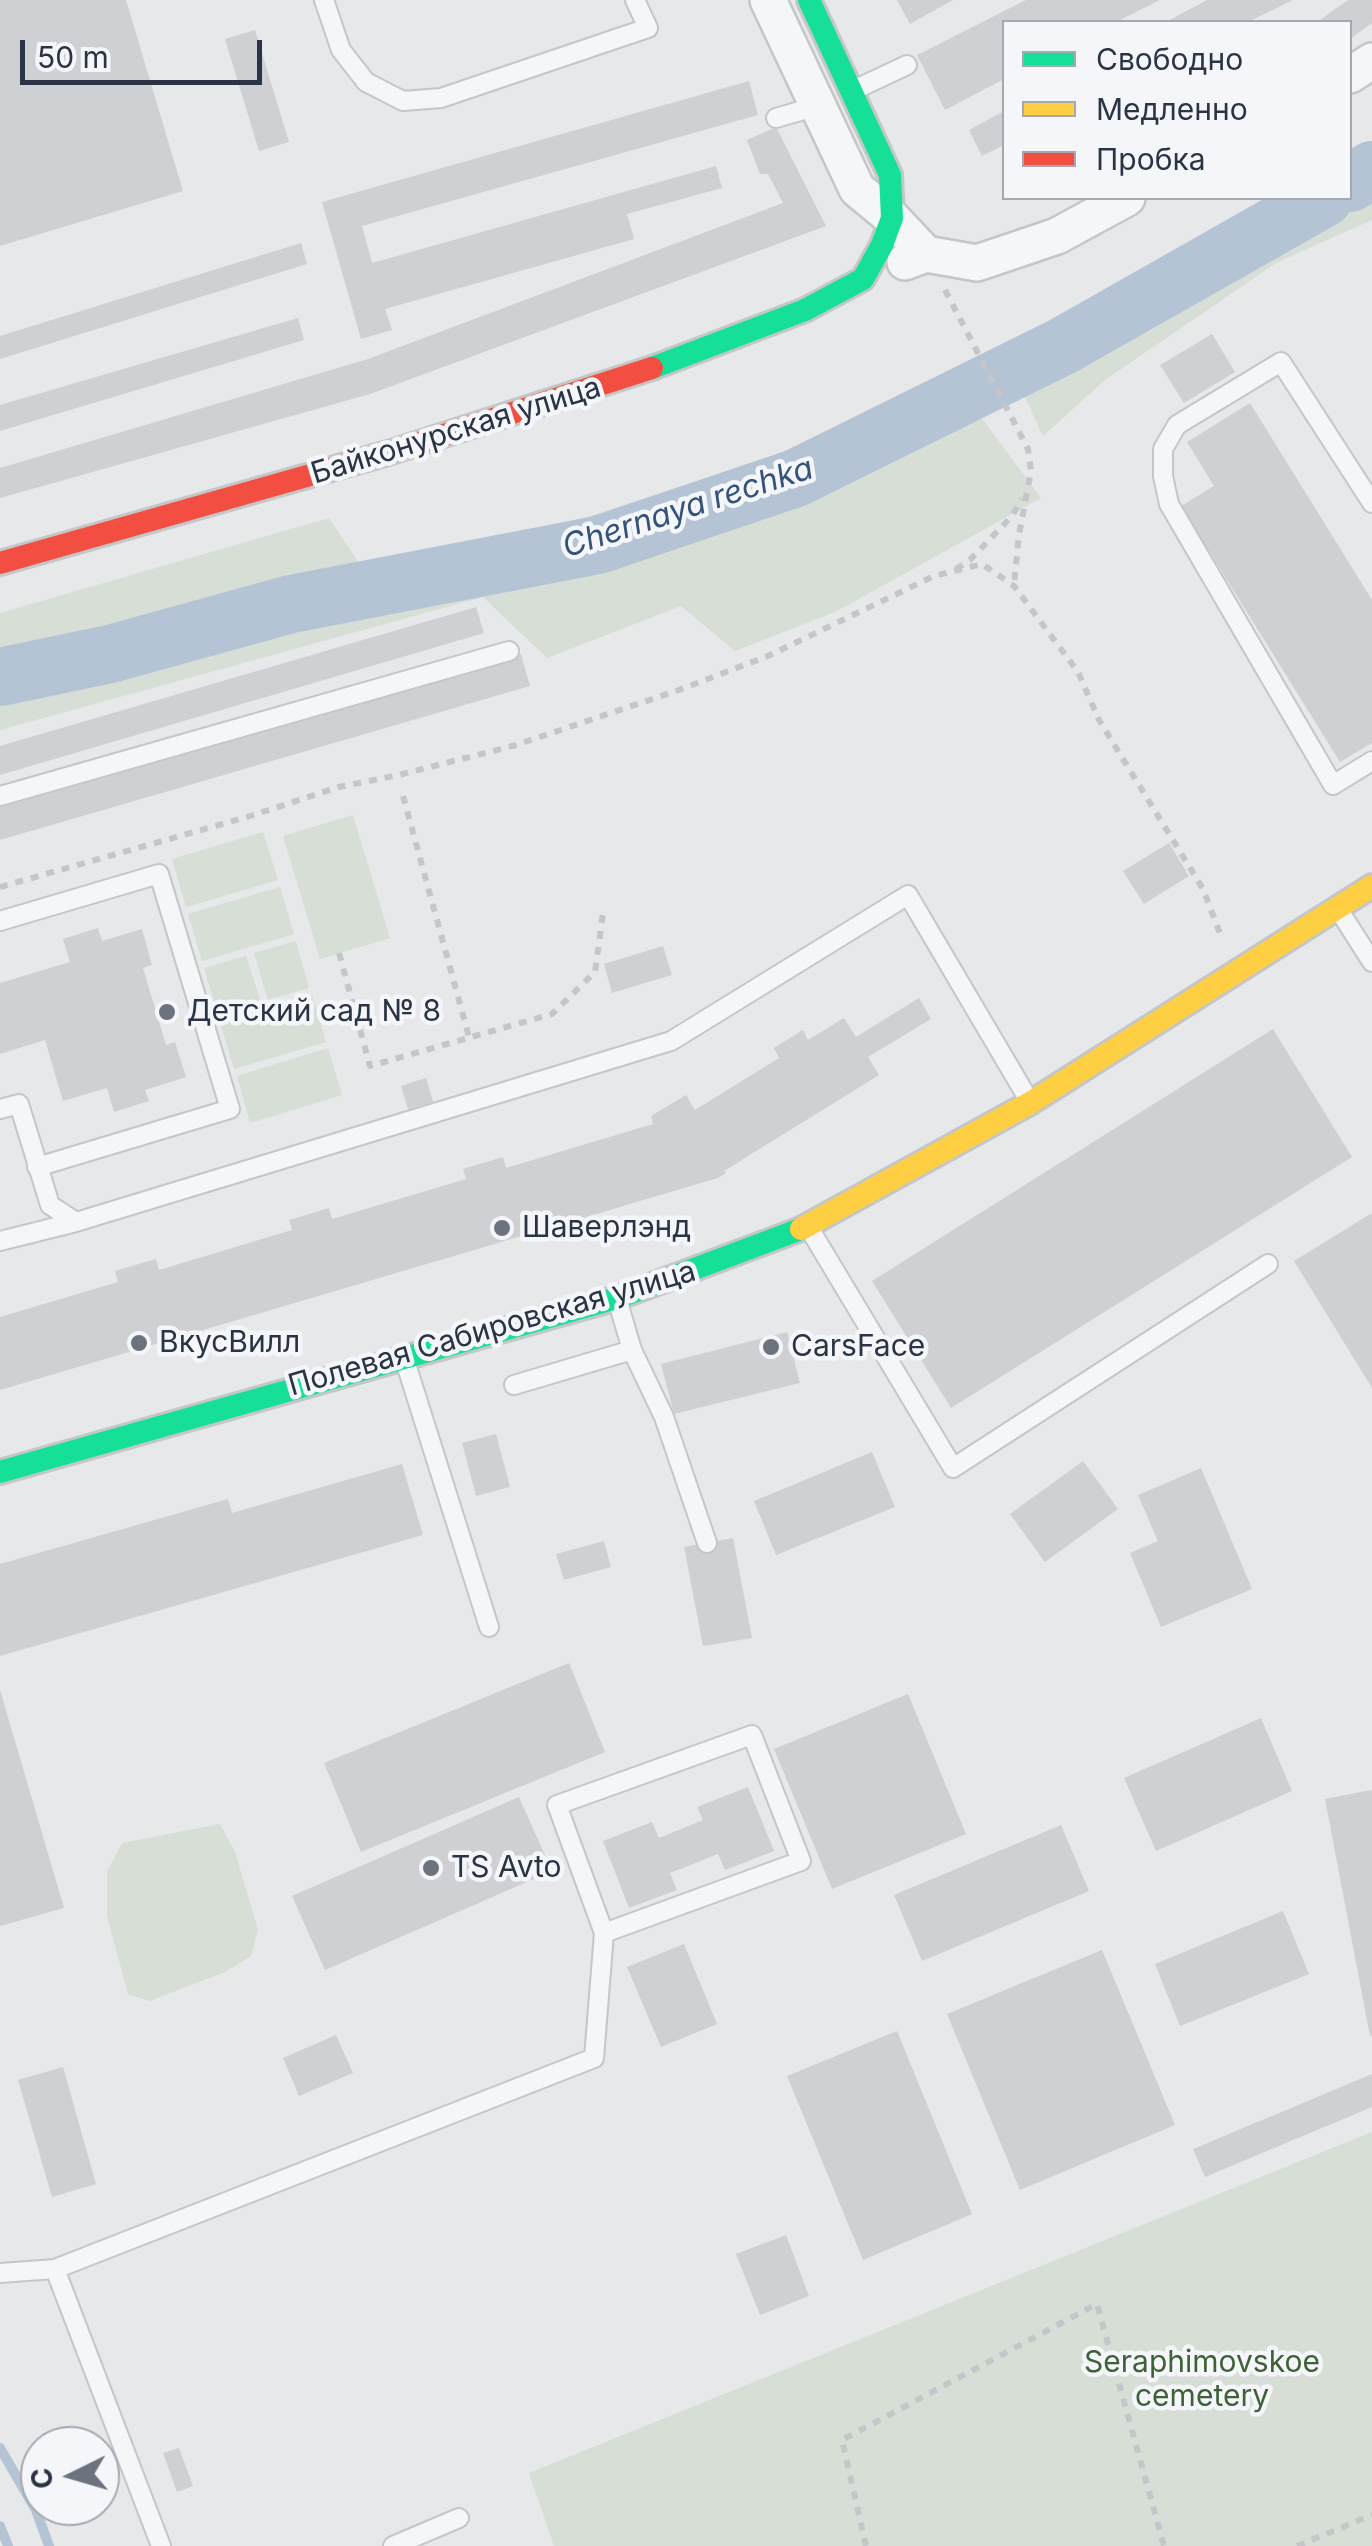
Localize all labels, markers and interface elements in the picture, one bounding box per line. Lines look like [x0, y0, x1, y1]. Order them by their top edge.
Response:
scale bar [25, 20, 268, 82]
legend [1002, 20, 1352, 200]
text: 50 m [37, 39, 109, 75]
text: Свободно [1096, 41, 1243, 77]
text: Медленно [1096, 91, 1248, 127]
text: Пробка [1096, 141, 1206, 177]
street label: Байконурская улица [307, 370, 605, 492]
water label: Chernaya rechka [558, 449, 818, 567]
place label: Детский сад № 8 [187, 994, 441, 1030]
marker: Детский сад № 8 [156, 1001, 178, 1023]
place label: Шаверлэнд [522, 1210, 691, 1246]
marker: Шаверлэнд [491, 1217, 513, 1239]
street label: Полевая Сабировская улица [284, 1254, 700, 1404]
place label: ВкусВилл [159, 1325, 300, 1361]
place label: CarsFace [791, 1329, 925, 1365]
marker: ВкусВилл [128, 1332, 150, 1354]
marker: CarsFace [760, 1336, 782, 1358]
place label: TS Avto [451, 1850, 562, 1886]
marker: TS Avto [420, 1857, 442, 1879]
park label: Seraphimovskoe cemetery [1084, 2345, 1320, 2416]
north arrow [20, 2426, 120, 2526]
text: С [24, 2467, 60, 2490]

